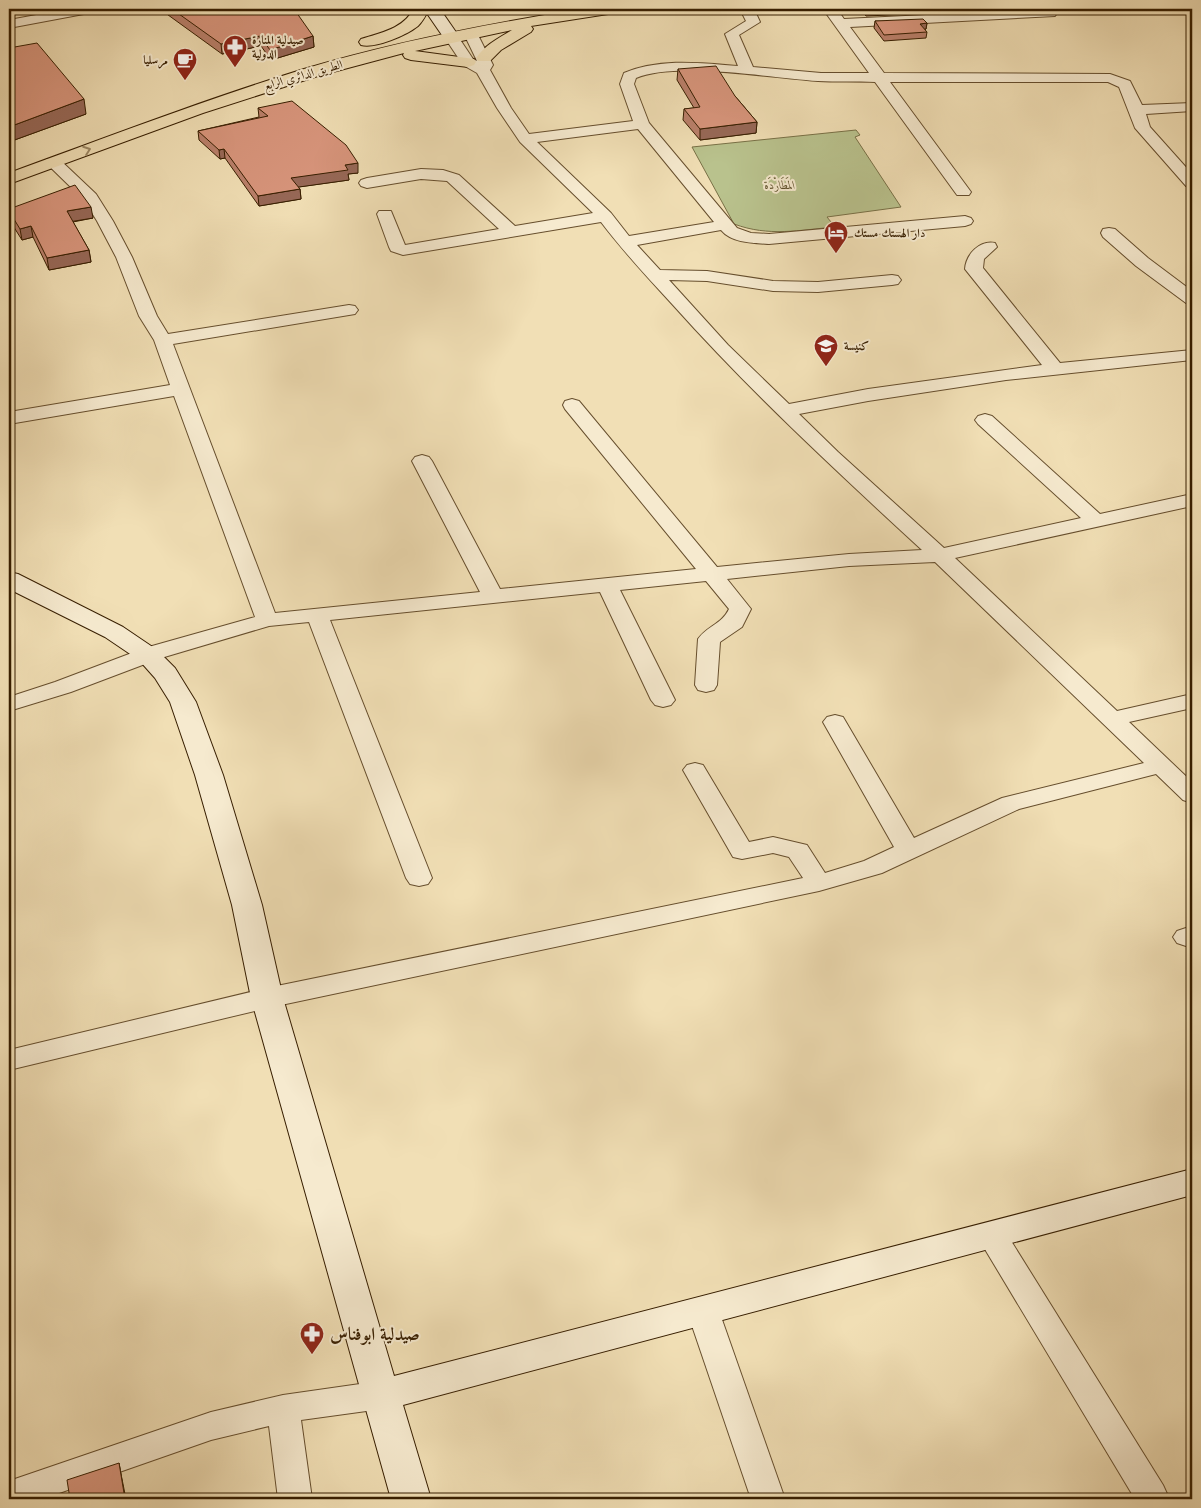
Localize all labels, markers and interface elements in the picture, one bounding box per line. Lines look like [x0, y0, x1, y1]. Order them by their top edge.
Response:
place label: صيدلية المنارة الدولية [252, 32, 304, 62]
pharmacy icon: صيدلية المنارة الدولية [222, 34, 248, 68]
cafe icon: مرسليا [172, 47, 198, 81]
place label: مرسليا [143, 52, 168, 69]
street label: الطريق الدائري الرابع [262, 56, 346, 97]
one-way arrow [82, 146, 91, 156]
park label: المَطَارْدَة [764, 176, 795, 193]
hotel icon: دار الهستك مستك [823, 220, 849, 254]
place label: دار الهستك مستك [854, 225, 925, 241]
school or university icon: كنيسة [813, 333, 839, 367]
place label: كنيسة [844, 338, 869, 354]
pharmacy icon: صيدلية ابوفناس [299, 1321, 325, 1355]
place label: صيدلية ابوفناس [330, 1322, 420, 1347]

